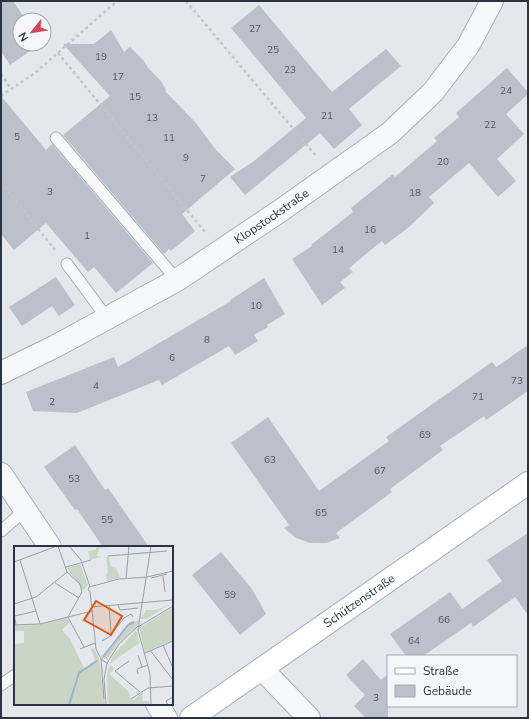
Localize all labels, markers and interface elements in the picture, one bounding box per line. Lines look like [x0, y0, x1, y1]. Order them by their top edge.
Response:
north arrow [12, 12, 52, 52]
house number: 27 [249, 22, 261, 36]
text: N [15, 29, 32, 44]
house number: 25 [267, 43, 279, 57]
house number: 19 [95, 50, 107, 64]
house number: 23 [284, 63, 296, 77]
house number: 17 [112, 70, 124, 84]
house number: 24 [500, 84, 512, 98]
house number: 15 [129, 90, 141, 104]
house number: 21 [321, 109, 333, 123]
house number: 13 [146, 111, 158, 125]
house number: 22 [484, 118, 496, 132]
house number: 5 [14, 130, 20, 144]
house number: 11 [163, 131, 175, 145]
house number: 9 [183, 151, 189, 165]
house number: 20 [437, 155, 449, 169]
house number: 7 [200, 172, 206, 186]
house number: 3 [47, 185, 53, 199]
street label: Klopstockstraße [231, 185, 312, 247]
house number: 18 [409, 186, 421, 200]
house number: 16 [364, 223, 376, 237]
house number: 1 [84, 229, 90, 243]
house number: 14 [332, 243, 344, 257]
house number: 10 [250, 299, 262, 313]
house number: 8 [204, 333, 210, 347]
house number: 6 [169, 351, 175, 365]
house number: 73 [511, 374, 523, 388]
house number: 4 [93, 379, 99, 393]
house number: 71 [472, 390, 484, 404]
house number: 2 [49, 395, 55, 409]
house number: 69 [419, 428, 431, 442]
house number: 63 [264, 453, 276, 467]
house number: 67 [374, 464, 386, 478]
house number: 53 [68, 472, 80, 486]
house number: 65 [315, 506, 327, 520]
house number: 55 [101, 513, 113, 527]
inset map [14, 546, 173, 705]
street label: Schützenstraße [320, 570, 398, 631]
house number: 59 [224, 588, 236, 602]
house number: 66 [438, 613, 450, 627]
house number: 64 [408, 634, 420, 648]
legend [387, 655, 517, 707]
text: Straße [423, 663, 459, 679]
text: Gebäude [423, 683, 472, 699]
house number: 3 [373, 691, 379, 705]

